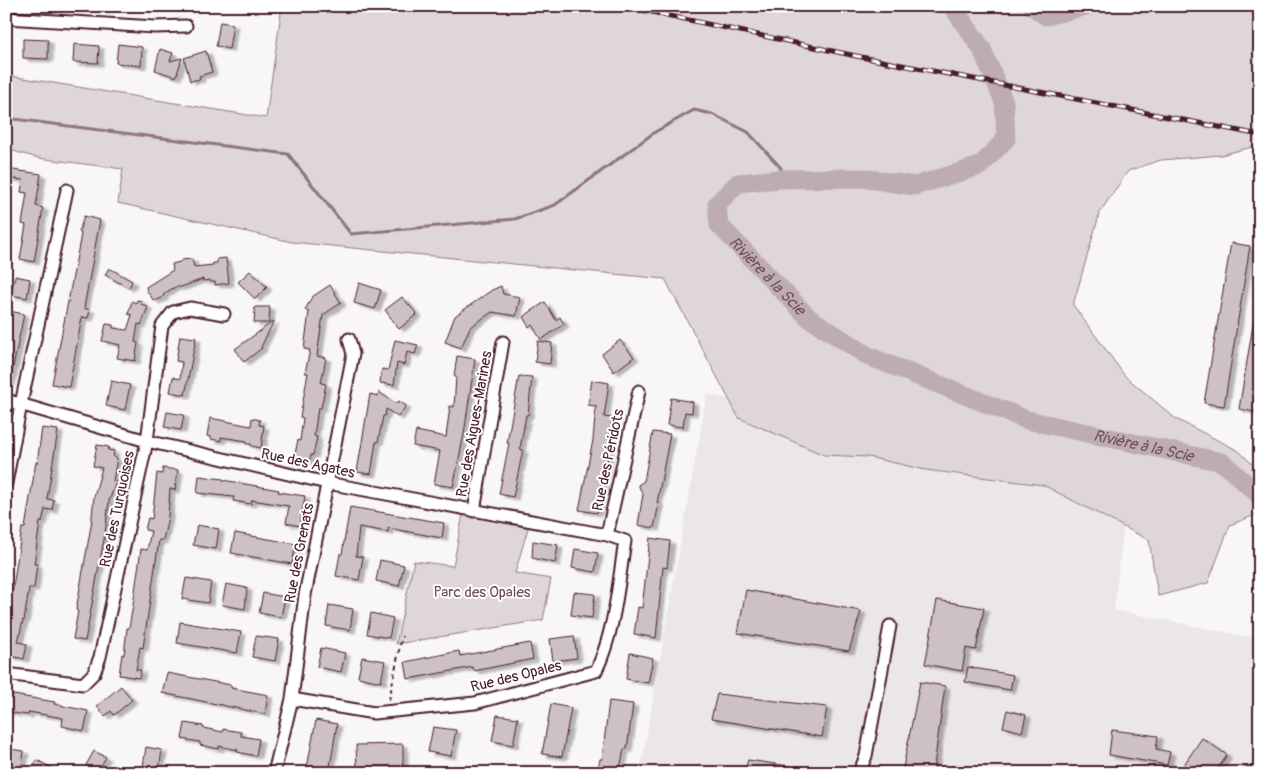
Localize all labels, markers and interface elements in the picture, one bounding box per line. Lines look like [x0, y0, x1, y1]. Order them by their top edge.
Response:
water label: Rivière à la Scie [724, 233, 811, 321]
street label: Rue des Aigues-Marines [452, 349, 497, 499]
street label: Rue des Péridots [588, 407, 629, 513]
water label: Rivière à la Scie [1091, 426, 1197, 467]
street label: Rue des Agates [259, 444, 357, 483]
street label: Rue des Turquoises [96, 449, 139, 569]
street label: Rue des Grenats [280, 501, 319, 605]
park label: Parc des Opales [434, 583, 531, 602]
street label: Rue des Opales [469, 656, 564, 697]

